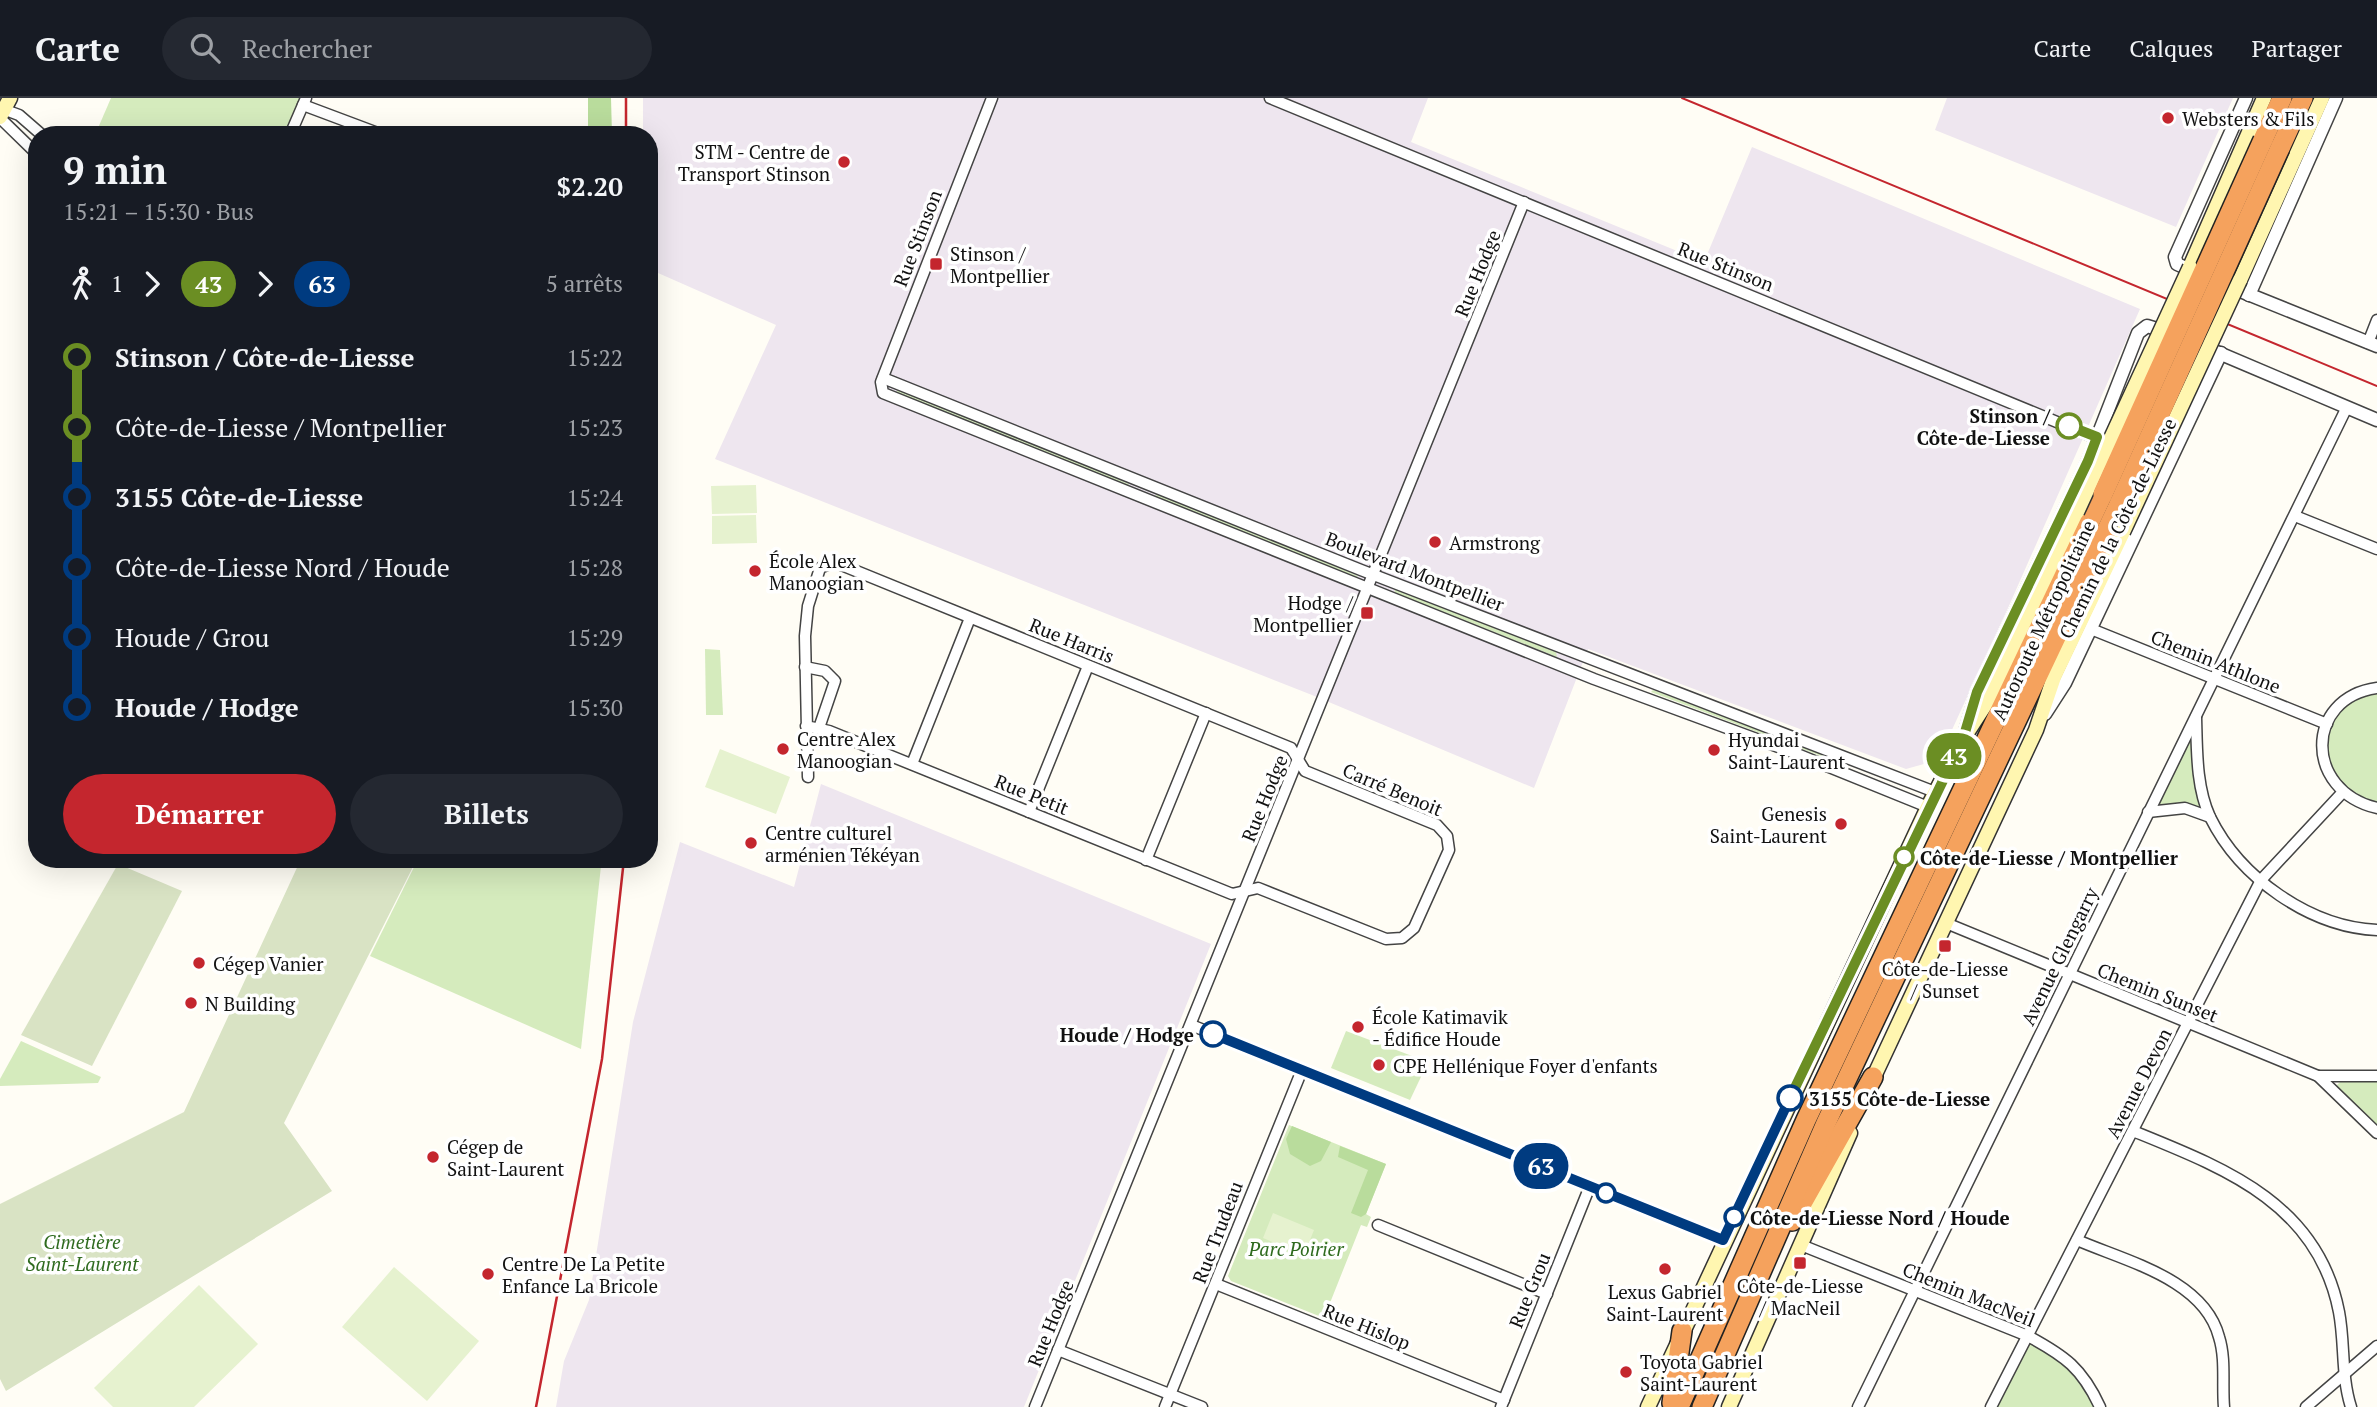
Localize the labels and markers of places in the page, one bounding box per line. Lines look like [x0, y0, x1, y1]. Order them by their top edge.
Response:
place label: Websters & Fils [2182, 106, 2315, 131]
marker: Websters & Fils [2160, 110, 2176, 126]
place label: STM - Centre de Transport Stinson [678, 139, 830, 186]
marker: STM - Centre de Transport Stinson [836, 154, 852, 170]
place label: Stinson / Montpellier [950, 241, 1050, 288]
marker: Stinson / Montpellier [928, 256, 944, 272]
place label: Stinson / Côte-de-Liesse [1917, 403, 2051, 450]
marker: Stinson / Côte-de-Liesse [2056, 413, 2082, 439]
place label: Armstrong [1449, 530, 1541, 555]
marker: Armstrong [1427, 534, 1443, 550]
place label: École Alex Manoogian [769, 548, 864, 595]
marker: École Alex Manoogian [747, 563, 763, 579]
place label: Hodge / Montpellier [1253, 590, 1354, 637]
marker: Hodge / Montpellier [1359, 605, 1375, 621]
place label: Centre Alex Manoogian [797, 726, 896, 773]
place label: Hyundai Saint-Laurent [1728, 727, 1845, 774]
marker: Centre Alex Manoogian [775, 741, 791, 757]
marker: Hyundai Saint-Laurent [1706, 742, 1722, 758]
place label: Genesis Saint-Laurent [1710, 801, 1827, 848]
marker: Genesis Saint-Laurent [1833, 816, 1849, 832]
place label: Centre culturel arménien Tékéyan [765, 820, 920, 867]
marker: Centre culturel arménien Tékéyan [743, 835, 759, 851]
place label: Côte-de-Liesse / Montpellier [1920, 845, 2179, 870]
marker: Côte-de-Liesse / Montpellier [1894, 847, 1914, 867]
marker: Côte-de-Liesse / Sunset [1937, 938, 1953, 954]
place label: Cégep Vanier [213, 951, 324, 976]
marker: Cégep Vanier [191, 955, 207, 971]
place label: Côte-de-Liesse / Sunset [1882, 956, 2008, 1003]
place label: N Building [205, 991, 296, 1016]
marker: N Building [183, 995, 199, 1011]
place label: École Katimavik - Édifice Houde [1372, 1004, 1508, 1051]
marker: École Katimavik - Édifice Houde [1350, 1019, 1366, 1035]
marker: Houde / Hodge [1200, 1021, 1226, 1047]
place label: Houde / Hodge [1060, 1022, 1194, 1047]
place label: CPE Hellénique Foyer d'enfants [1393, 1053, 1658, 1078]
marker: CPE Hellénique Foyer d'enfants [1371, 1057, 1387, 1073]
marker: 3155 Côte-de-Liesse [1777, 1085, 1803, 1111]
place label: 3155 Côte-de-Liesse [1809, 1086, 1990, 1111]
place label: Cégep de Saint-Laurent [447, 1134, 564, 1181]
marker: Cégep de Saint-Laurent [425, 1149, 441, 1165]
unlabelled marker [1596, 1183, 1616, 1203]
place label: Côte-de-Liesse Nord / Houde [1750, 1205, 2010, 1230]
marker: Côte-de-Liesse Nord / Houde [1724, 1207, 1744, 1227]
place label: Centre De La Petite Enfance La Bricole [502, 1251, 665, 1298]
marker: Côte-de-Liesse / MacNeil [1792, 1255, 1808, 1271]
marker: Lexus Gabriel Saint-Laurent [1657, 1261, 1673, 1277]
marker: Centre De La Petite Enfance La Bricole [480, 1266, 496, 1282]
place label: Côte-de-Liesse / MacNeil [1737, 1273, 1863, 1320]
place label: Lexus Gabriel Saint-Laurent [1606, 1279, 1724, 1326]
place label: Toyota Gabriel Saint-Laurent [1640, 1349, 1763, 1396]
marker: Toyota Gabriel Saint-Laurent [1618, 1364, 1634, 1380]

